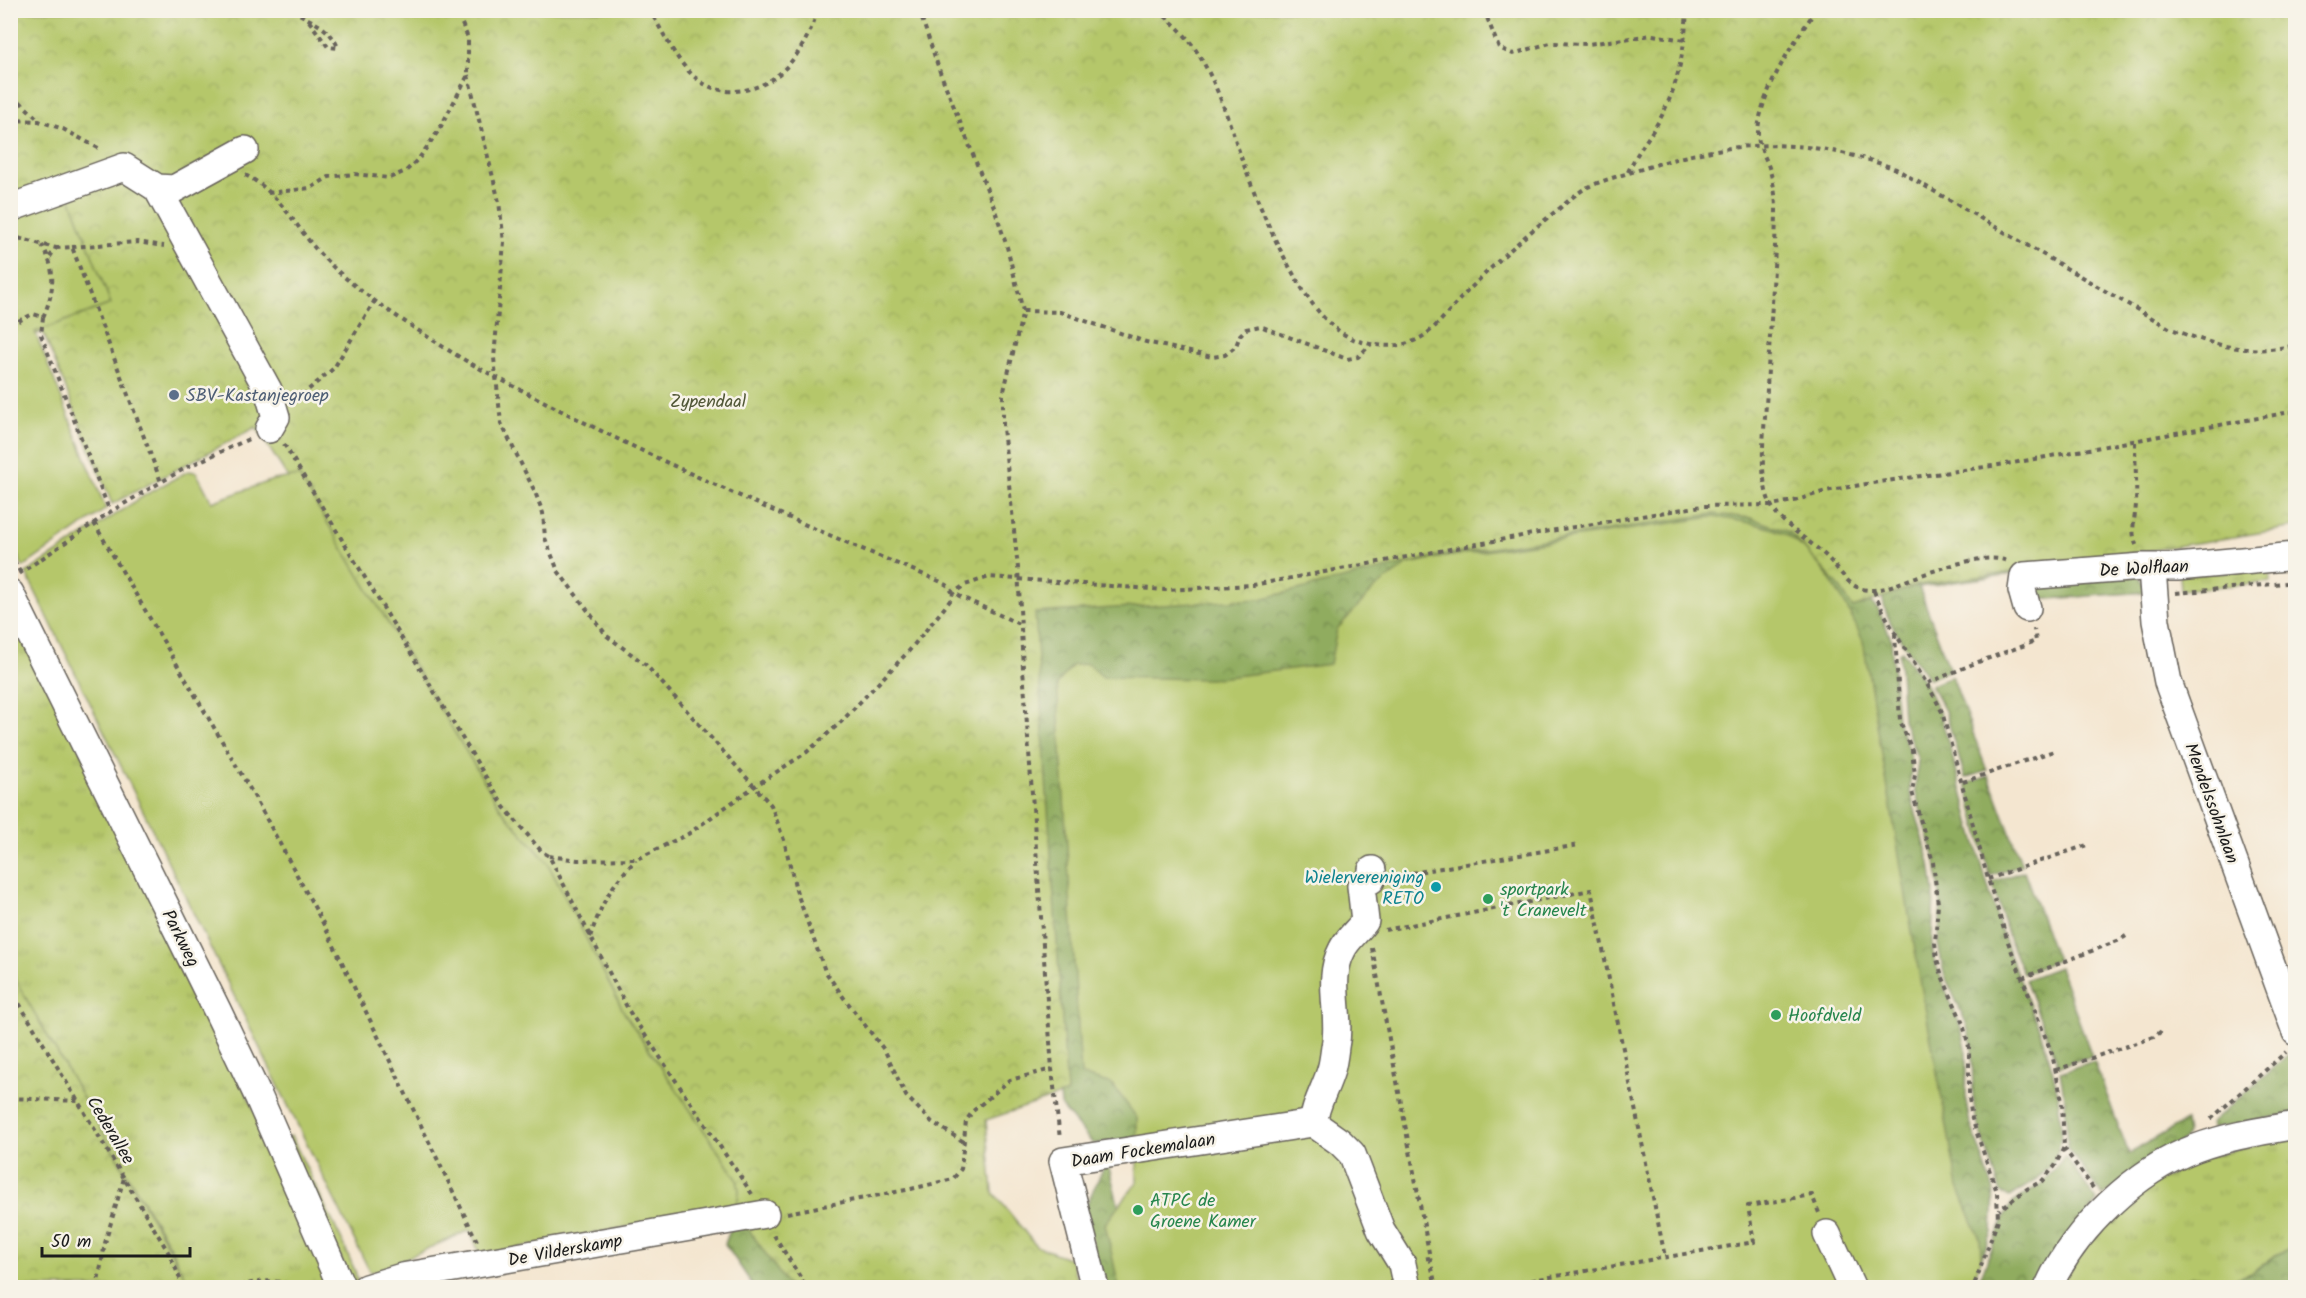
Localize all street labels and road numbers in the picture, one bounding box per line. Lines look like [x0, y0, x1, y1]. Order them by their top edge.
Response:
street label: De Wolflaan [2098, 553, 2190, 586]
street label: Mendelssohnlaan [2175, 739, 2246, 868]
street label: Parkweg [153, 905, 207, 973]
street label: Cederallee [78, 1091, 142, 1171]
street label: Daam Fockemalaan [1069, 1126, 1218, 1177]
street label: De Vilderskamp [506, 1227, 625, 1276]

